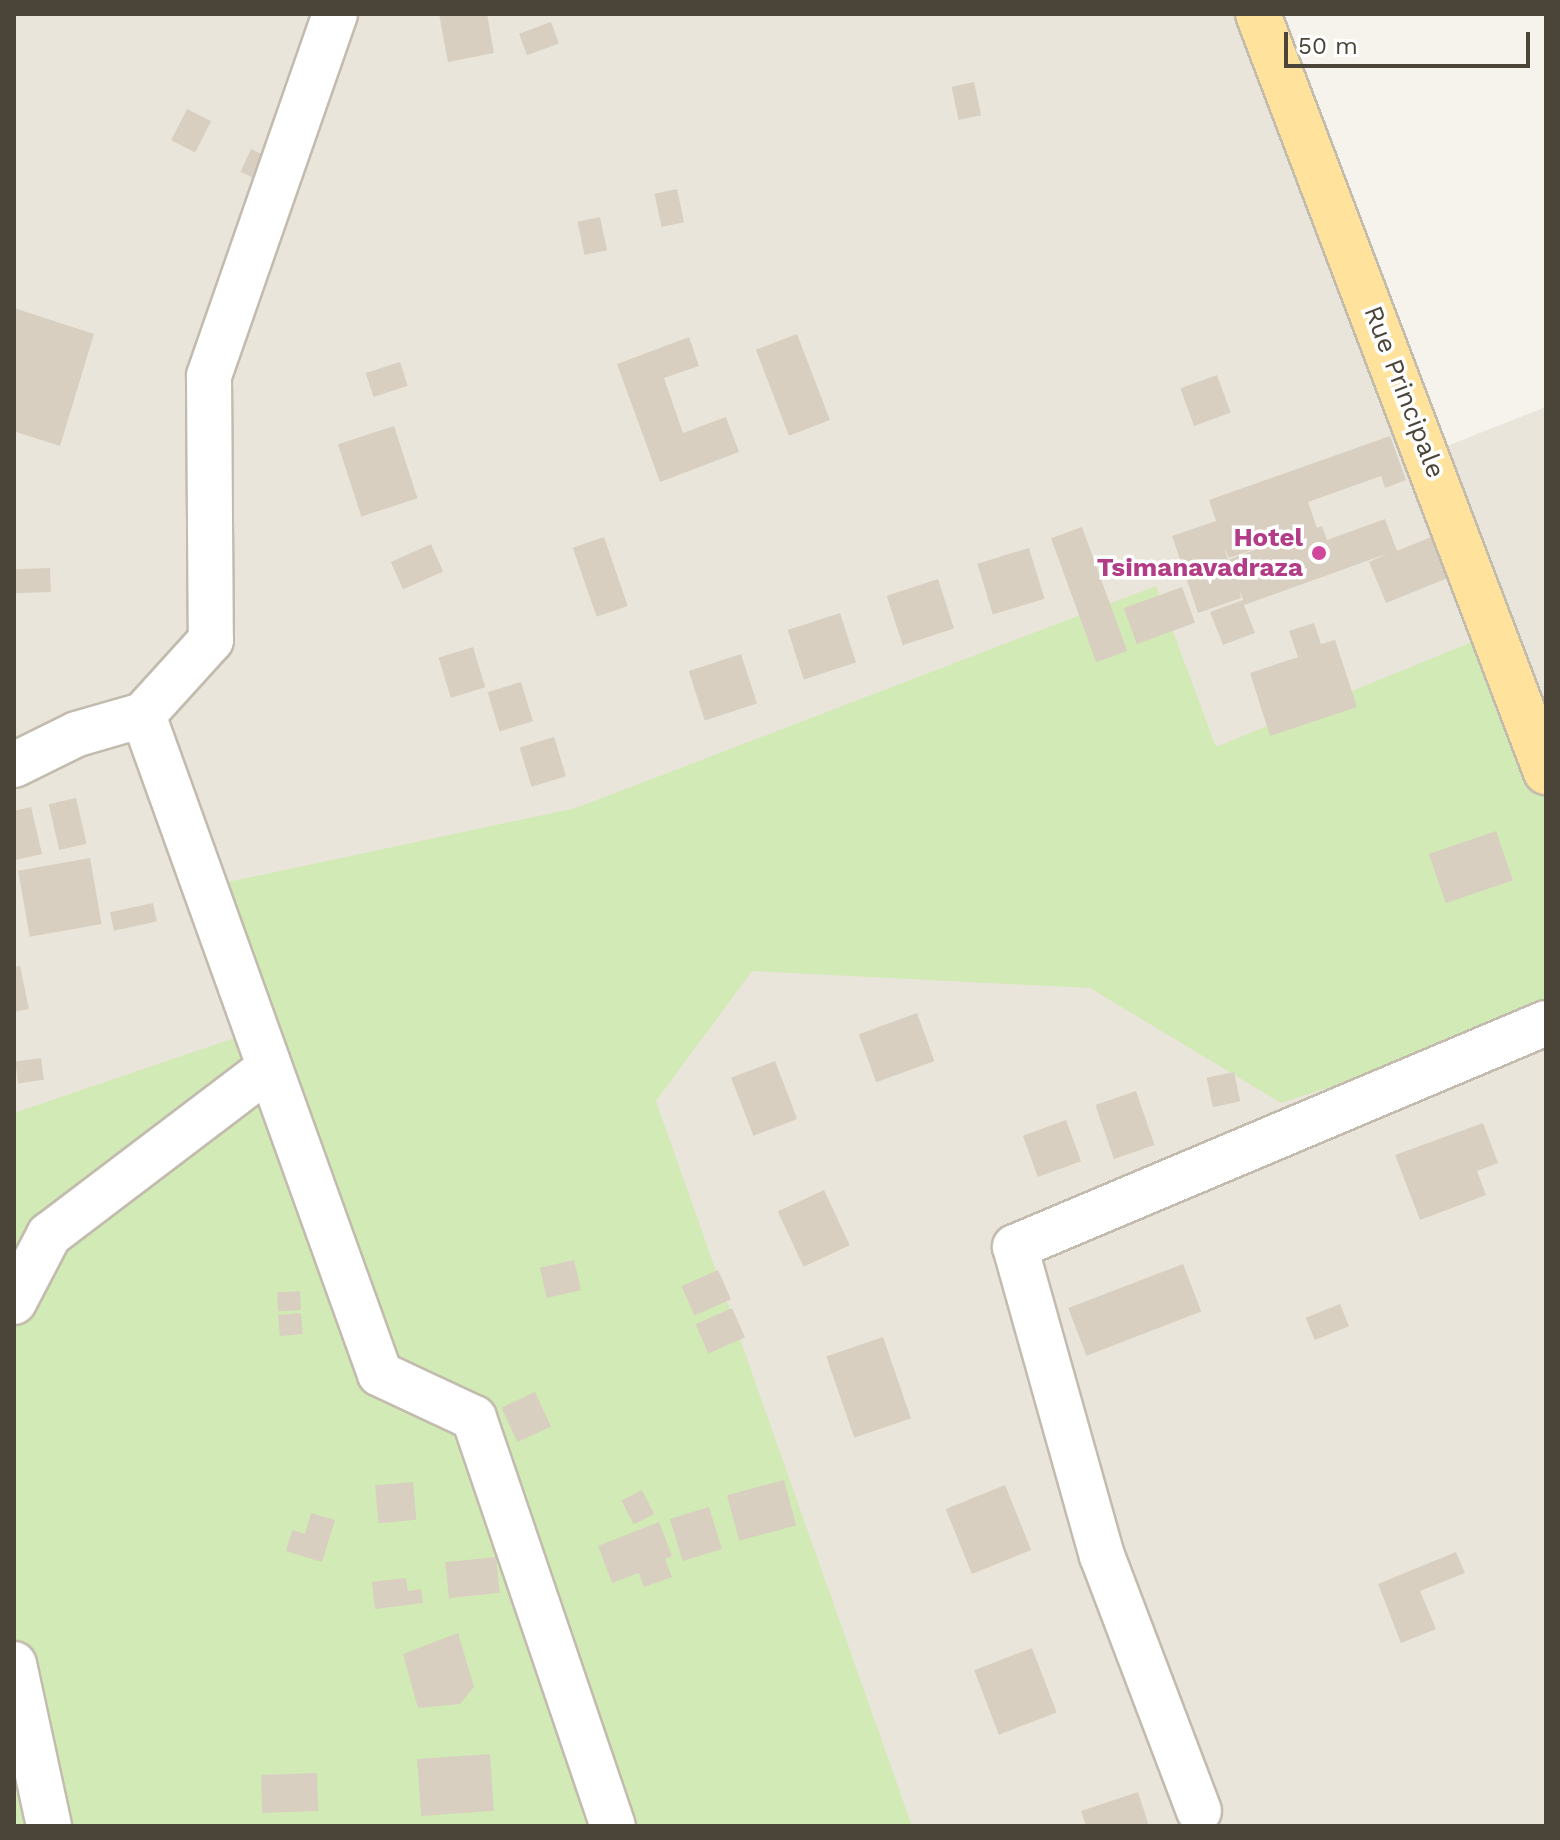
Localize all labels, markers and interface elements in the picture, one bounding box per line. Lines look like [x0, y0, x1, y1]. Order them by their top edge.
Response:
scale bar [1288, 16, 1534, 66]
text: 50 m [1298, 32, 1358, 60]
street label: Rue Principale [1357, 302, 1451, 482]
place label: Hotel Tsimanavadraza [1097, 522, 1303, 584]
marker: Hotel Tsimanavadraza [1310, 544, 1328, 562]

